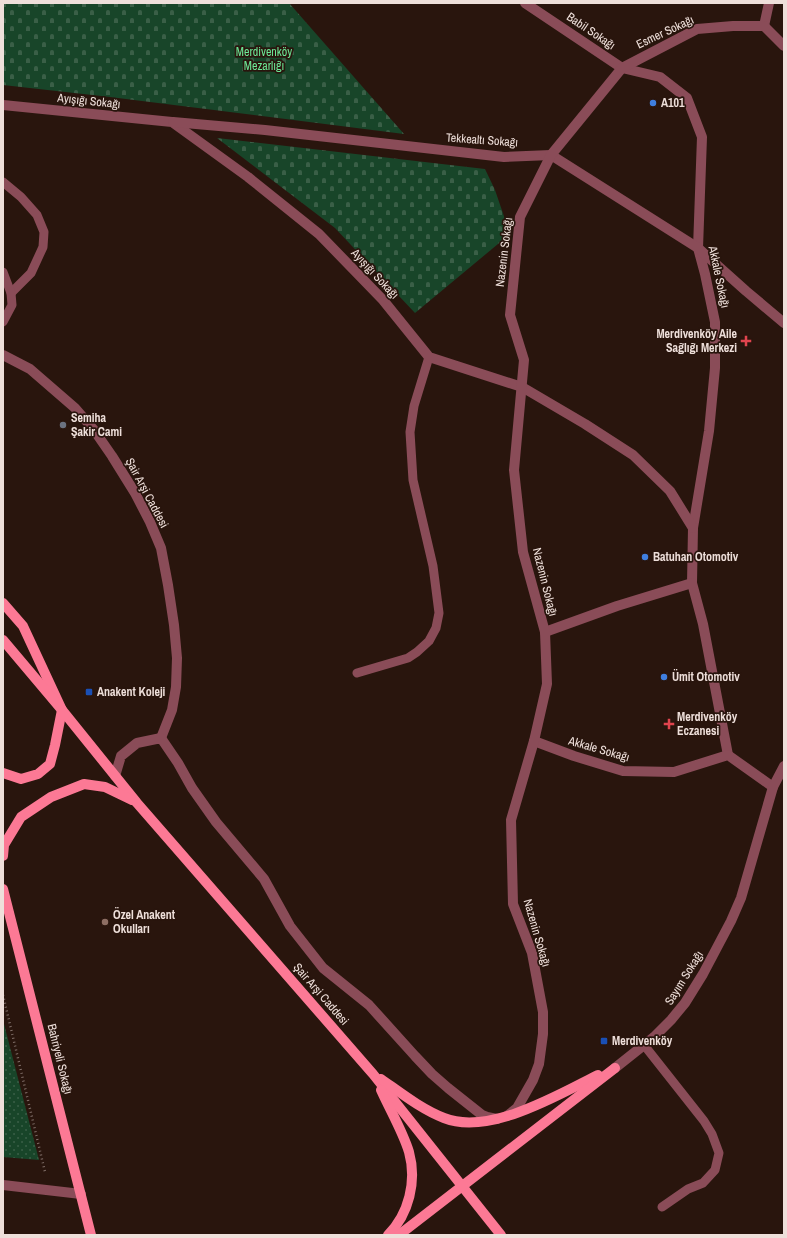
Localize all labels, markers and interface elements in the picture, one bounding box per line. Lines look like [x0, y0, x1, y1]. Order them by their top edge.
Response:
street label: Babil Sokağı [563, 9, 619, 53]
street label: Esmer Sokağı [634, 12, 696, 52]
park label: Merdivenköy Mezarlığı [236, 44, 292, 74]
street label: Ayışığı Sokağı [56, 90, 121, 112]
place label: A101 [661, 95, 685, 111]
marker: A101 [648, 98, 658, 108]
street label: Tekkealtı Sokağı [445, 130, 519, 150]
street label: Nazenin Sokağı [492, 216, 516, 288]
street label: Akkale Sokağı [704, 244, 733, 309]
street label: Ayışığı Sokağı [347, 245, 402, 303]
place label: Merdivenköy Aile Sağlığı Merkezi [656, 326, 738, 356]
marker: Merdivenköy Aile Sağlığı Merkezi [740, 335, 752, 347]
place label: Semiha Şakir Cami [71, 410, 122, 440]
marker: Semiha Şakir Cami [58, 420, 68, 430]
street label: Şair Arşi Caddesi [122, 455, 172, 531]
street label: Nazenin Sokağı [529, 546, 561, 618]
place label: Batuhan Otomotiv [653, 549, 739, 565]
marker: Batuhan Otomotiv [640, 552, 650, 562]
place label: Ümit Otomotiv [672, 668, 740, 685]
marker: Ümit Otomotiv [659, 672, 669, 682]
place label: Anakent Koleji [97, 684, 166, 700]
marker: Anakent Koleji [84, 687, 94, 697]
place label: Merdivenköy Eczanesi [677, 709, 738, 739]
marker: Merdivenköy Eczanesi [664, 719, 674, 729]
street label: Akkale Sokağı [566, 732, 631, 765]
street label: Nazenin Sokağı [520, 897, 554, 969]
place label: Özel Anakent Okulları [113, 906, 176, 937]
marker: Özel Anakent Okulları [100, 917, 110, 927]
street label: Sayım Sokağı [661, 948, 707, 1008]
street label: Şair Arşi Caddesi [290, 960, 352, 1028]
street label: Bahriyeli Sokağı [44, 1022, 76, 1096]
place label: Merdivenköy [612, 1033, 673, 1049]
marker: Merdivenköy [599, 1036, 609, 1046]

